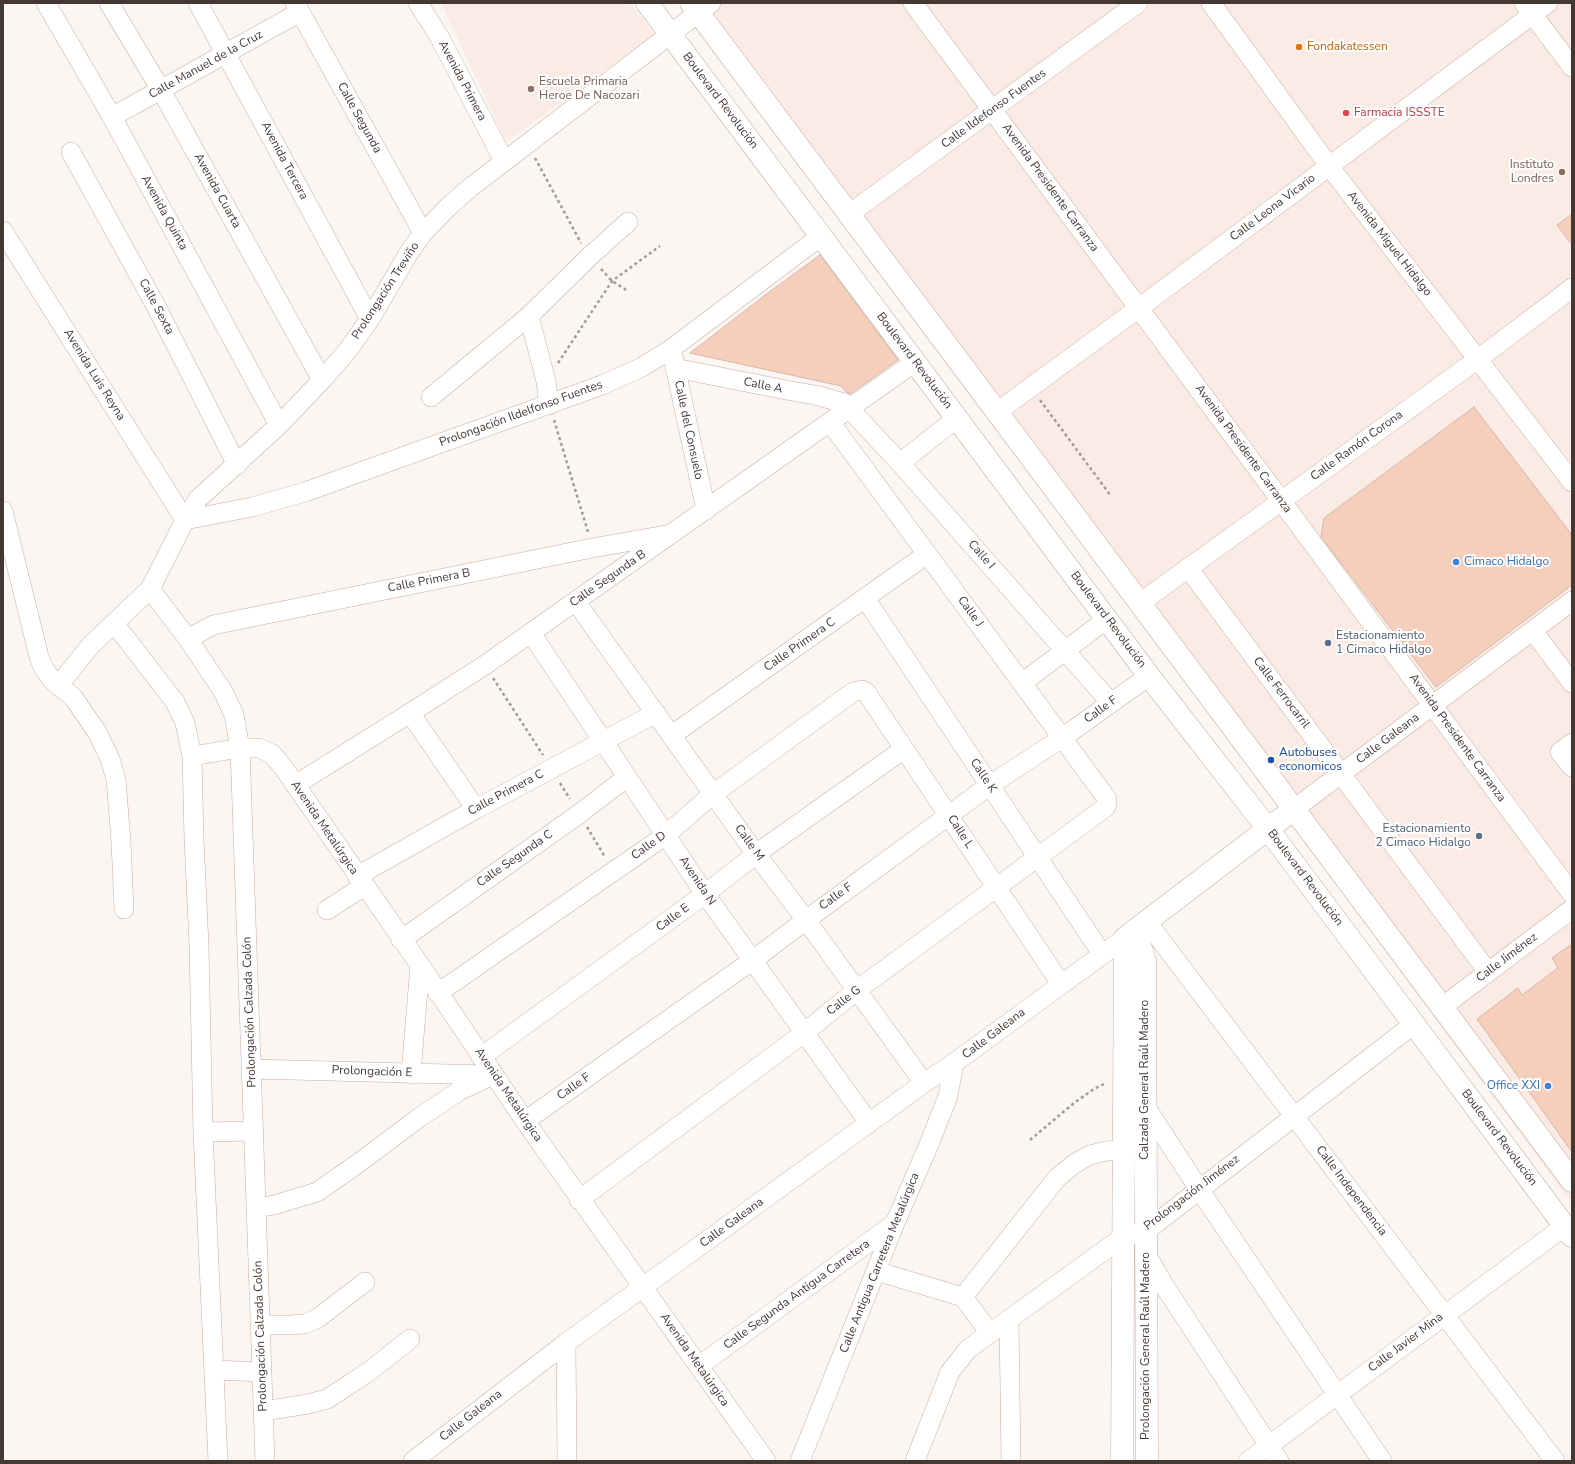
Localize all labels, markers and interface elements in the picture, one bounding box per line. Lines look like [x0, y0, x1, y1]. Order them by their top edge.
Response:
street label: Calle Manuel de la Cruz [147, 28, 265, 102]
street label: Avenida Primera [435, 38, 489, 124]
place label: Fondakatessen [1307, 40, 1388, 54]
marker: Fondakatessen [1294, 42, 1304, 52]
street label: Boulevard Revolución [679, 50, 761, 152]
street label: Calle Ildefonso Fuentes [939, 66, 1049, 152]
place label: Escuela Primaria Heroe De Nacozari [539, 75, 639, 103]
street label: Calle Segunda [334, 80, 384, 156]
marker: Escuela Primaria Heroe De Nacozari [526, 84, 536, 94]
place label: Farmacia ISSSTE [1354, 106, 1445, 120]
marker: Farmacia ISSSTE [1341, 108, 1351, 118]
street label: Avenida Tercera [257, 120, 311, 202]
street label: Avenida Presidente Carranza [999, 121, 1101, 255]
street label: Avenida Cuarta [191, 151, 243, 231]
place label: Instituto Londres [1510, 158, 1554, 186]
marker: Instituto Londres [1557, 167, 1567, 177]
street label: Calle Leona Vicario [1227, 171, 1319, 245]
street label: Avenida Quinta [138, 173, 190, 253]
street label: Avenida Miguel Hidalgo [1344, 189, 1434, 299]
street label: Prolongación Treviño [349, 240, 423, 342]
street label: Calle Sexta [135, 277, 177, 337]
street label: Boulevard Revolución [873, 310, 955, 412]
street label: Avenida Luis Reyna [60, 327, 128, 423]
street label: Calle A [742, 375, 784, 397]
street label: Prolongación Ildelfonso Fuentes [437, 378, 605, 450]
street label: Calle del Consuelo [670, 379, 706, 481]
street label: Avenida Presidente Carranza [1192, 382, 1294, 516]
street label: Calle Ramón Corona [1308, 408, 1406, 484]
street label: Calle I [964, 538, 998, 572]
street label: Calle Segunda B [567, 547, 649, 611]
place label: Cimaco Hidalgo [1464, 555, 1549, 569]
marker: Cimaco Hidalgo [1451, 557, 1461, 567]
street label: Calle Primera B [387, 566, 471, 596]
street label: Boulevard Revolución [1067, 569, 1149, 671]
street label: Calle J [954, 594, 986, 630]
street label: Calle Primera C [762, 615, 838, 675]
place label: Estacionamiento 1 Cimaco Hidalgo [1336, 629, 1431, 657]
marker: Estacionamiento 1 Cimaco Hidalgo [1323, 638, 1333, 648]
street label: Calle Ferrocarril [1250, 655, 1312, 731]
street label: Avenida Presidente Carranza [1406, 671, 1508, 805]
street label: Calle F [1082, 693, 1120, 727]
street label: Calle Galeana [1354, 711, 1422, 767]
place label: Autobuses economicos [1279, 746, 1342, 774]
marker: Autobuses economicos [1266, 755, 1276, 765]
street label: Calle K [966, 756, 1000, 796]
street label: Calle Primera C [466, 767, 546, 819]
street label: Avenida Metalúrgica [287, 778, 361, 878]
street label: Calle L [944, 812, 976, 852]
street label: Calle M [731, 822, 767, 864]
place label: Estacionamiento 2 Cimaco Hidalgo [1376, 822, 1471, 850]
street label: Calle Segunda C [474, 827, 556, 891]
street label: Boulevard Revolución [1264, 827, 1346, 929]
street label: Calle D [629, 829, 669, 863]
marker: Estacionamiento 2 Cimaco Hidalgo [1474, 831, 1484, 841]
street label: Avenida N [675, 854, 719, 908]
street label: Calle F [817, 880, 855, 914]
street label: Calle E [653, 901, 693, 935]
street label: Calle Jiménez [1474, 930, 1540, 986]
street label: Prolongación Calzada Colón [240, 936, 260, 1088]
street label: Calle G [824, 983, 864, 1019]
street label: Calzada General Raúl Madero [1138, 1000, 1152, 1160]
street label: Calle Galeana [960, 1006, 1028, 1062]
street label: Avenida Metalúrgica [471, 1045, 545, 1145]
street label: Prolongación E [331, 1063, 413, 1081]
street label: Calle F [555, 1070, 593, 1104]
place label: Office XXI [1487, 1079, 1540, 1093]
marker: Office XXI [1543, 1081, 1553, 1091]
street label: Boulevard Revolución [1458, 1087, 1540, 1189]
street label: Calle Independencia [1312, 1143, 1390, 1239]
street label: Prolongación Jiménez [1141, 1152, 1243, 1234]
street label: Calle Antigua Carretera Metalúrgica [837, 1171, 923, 1355]
street label: Calle Galeana [697, 1195, 767, 1251]
street label: Calle Segunda Antigua Carretera [721, 1237, 873, 1353]
street label: Prolongación General Raúl Madero [1139, 1252, 1153, 1440]
street label: Prolongación Calzada Colón [251, 1260, 271, 1412]
street label: Calle Javier Mina [1366, 1310, 1446, 1376]
street label: Avenida Metalúrgica [656, 1311, 732, 1409]
street label: Calle Galeana [437, 1387, 505, 1445]

